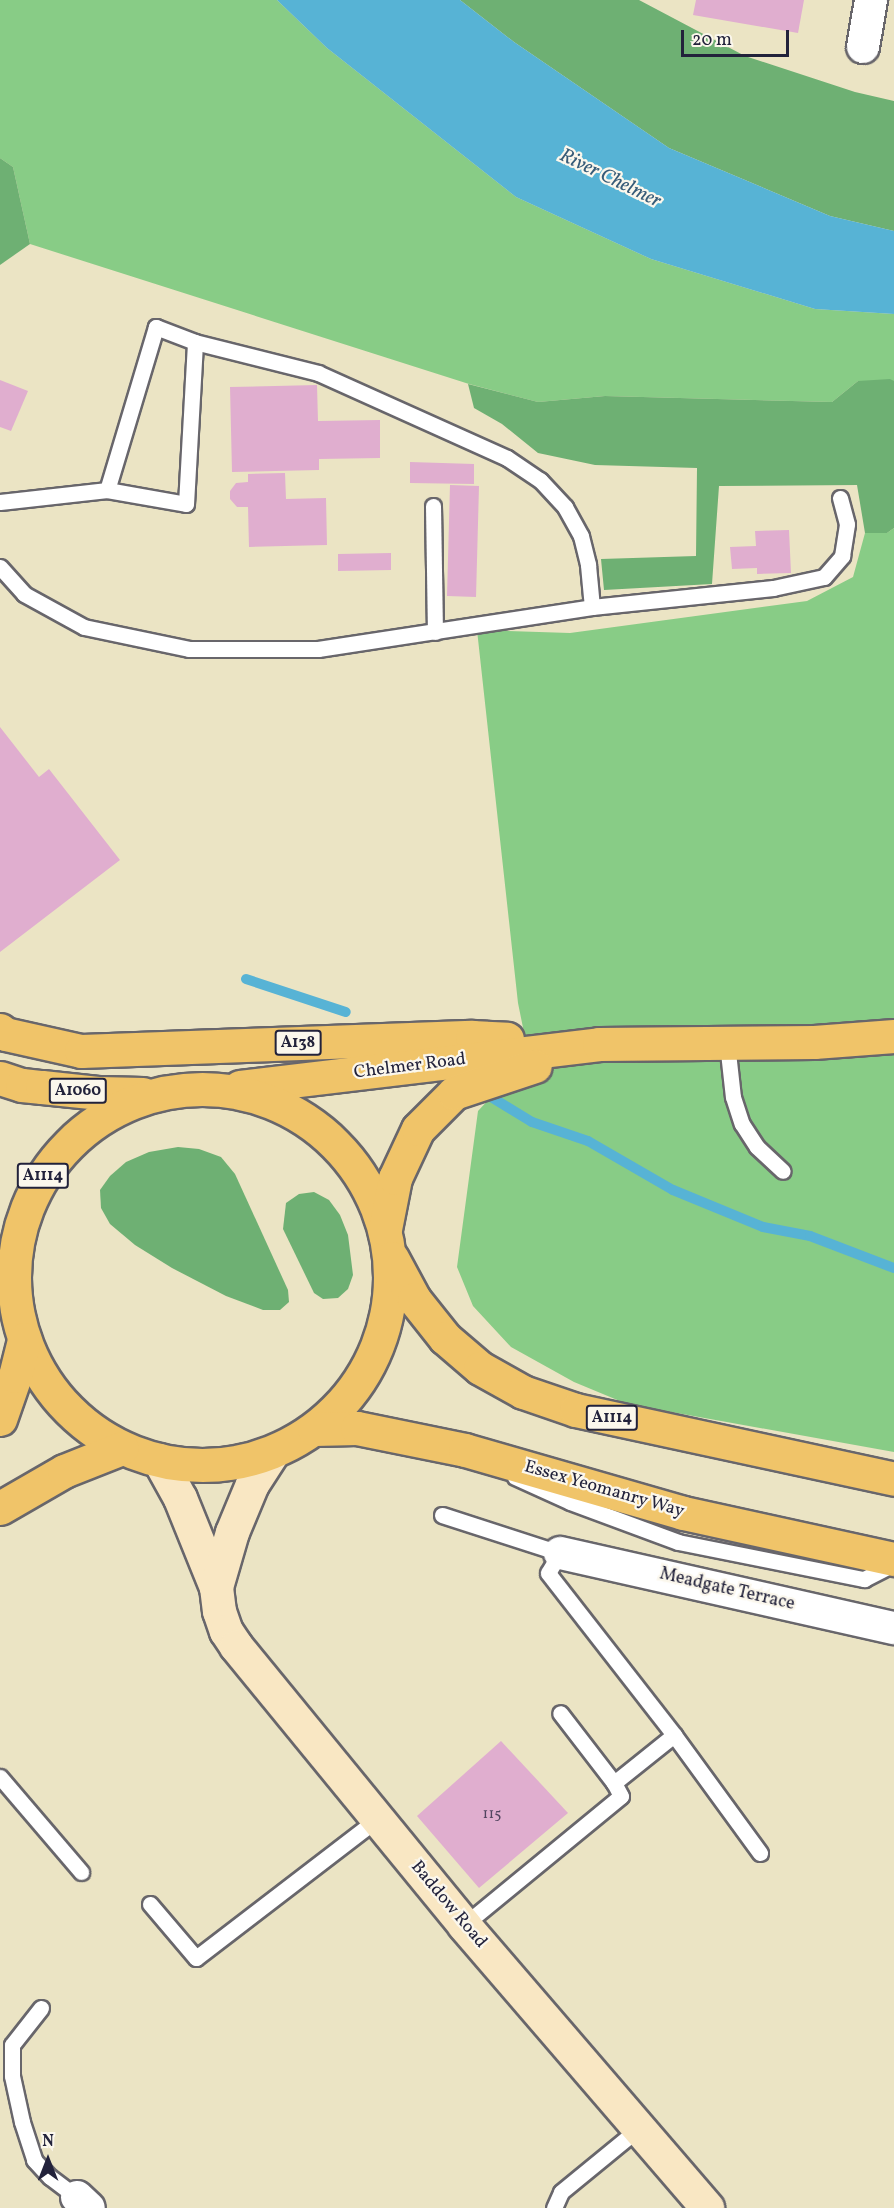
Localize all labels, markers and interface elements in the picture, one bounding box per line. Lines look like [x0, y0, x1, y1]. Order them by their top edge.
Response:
scale bar [684, 18, 792, 56]
text: 20 m [692, 28, 732, 53]
water label: River Chelmer [555, 144, 665, 214]
road number: A138 [274, 1030, 322, 1056]
street label: Chelmer Road [353, 1049, 467, 1085]
road number: A1060 [48, 1078, 108, 1104]
road number: A1114 [16, 1163, 70, 1189]
road number: A1114 [585, 1405, 639, 1431]
street label: Essex Yeomanry Way [521, 1457, 687, 1523]
street label: Meadgate Terrace [657, 1564, 797, 1616]
house number: 115 [483, 1806, 501, 1824]
street label: Baddow Road [405, 1857, 491, 1953]
north arrow [18, 2130, 78, 2190]
text: N [42, 2131, 54, 2153]

